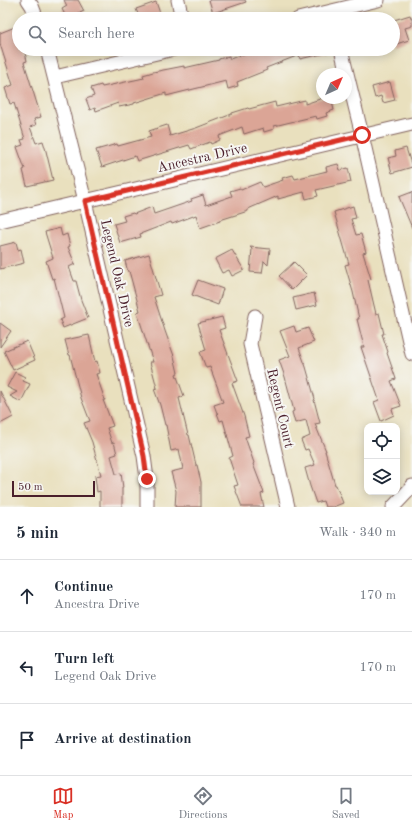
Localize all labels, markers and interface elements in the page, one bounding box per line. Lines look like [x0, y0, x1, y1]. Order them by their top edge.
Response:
search box [12, 12, 400, 56]
icon: search [26, 23, 48, 45]
text: Search here [58, 27, 135, 42]
north arrow [316, 68, 352, 104]
route start [353, 126, 371, 144]
street label: Ancestra Drive [156, 141, 249, 175]
street label: Legend Oak Drive [98, 218, 136, 328]
street label: Regent Court [264, 367, 296, 449]
map controls [364, 423, 400, 495]
button: locate [364, 423, 400, 459]
button: layers [364, 459, 400, 495]
route end [138, 470, 156, 488]
scale bar [12, 479, 95, 498]
text: 50 m [18, 482, 43, 493]
text: 5 min [16, 525, 59, 542]
text: Walk · 340 m [319, 526, 396, 539]
text: Continue [54, 580, 113, 595]
icon: ahead [16, 585, 38, 607]
text: 170 m [359, 589, 396, 602]
text: Ancestra Drive [54, 598, 139, 611]
text: Turn left [54, 652, 114, 667]
icon: left [16, 657, 38, 679]
text: 170 m [359, 661, 396, 674]
text: Legend Oak Drive [54, 670, 156, 683]
icon: arrive [16, 729, 38, 751]
text: Arrive at destination [54, 732, 192, 747]
tab: Map [52, 785, 74, 823]
tab: Directions [179, 785, 227, 823]
tab: Saved [332, 785, 360, 823]

